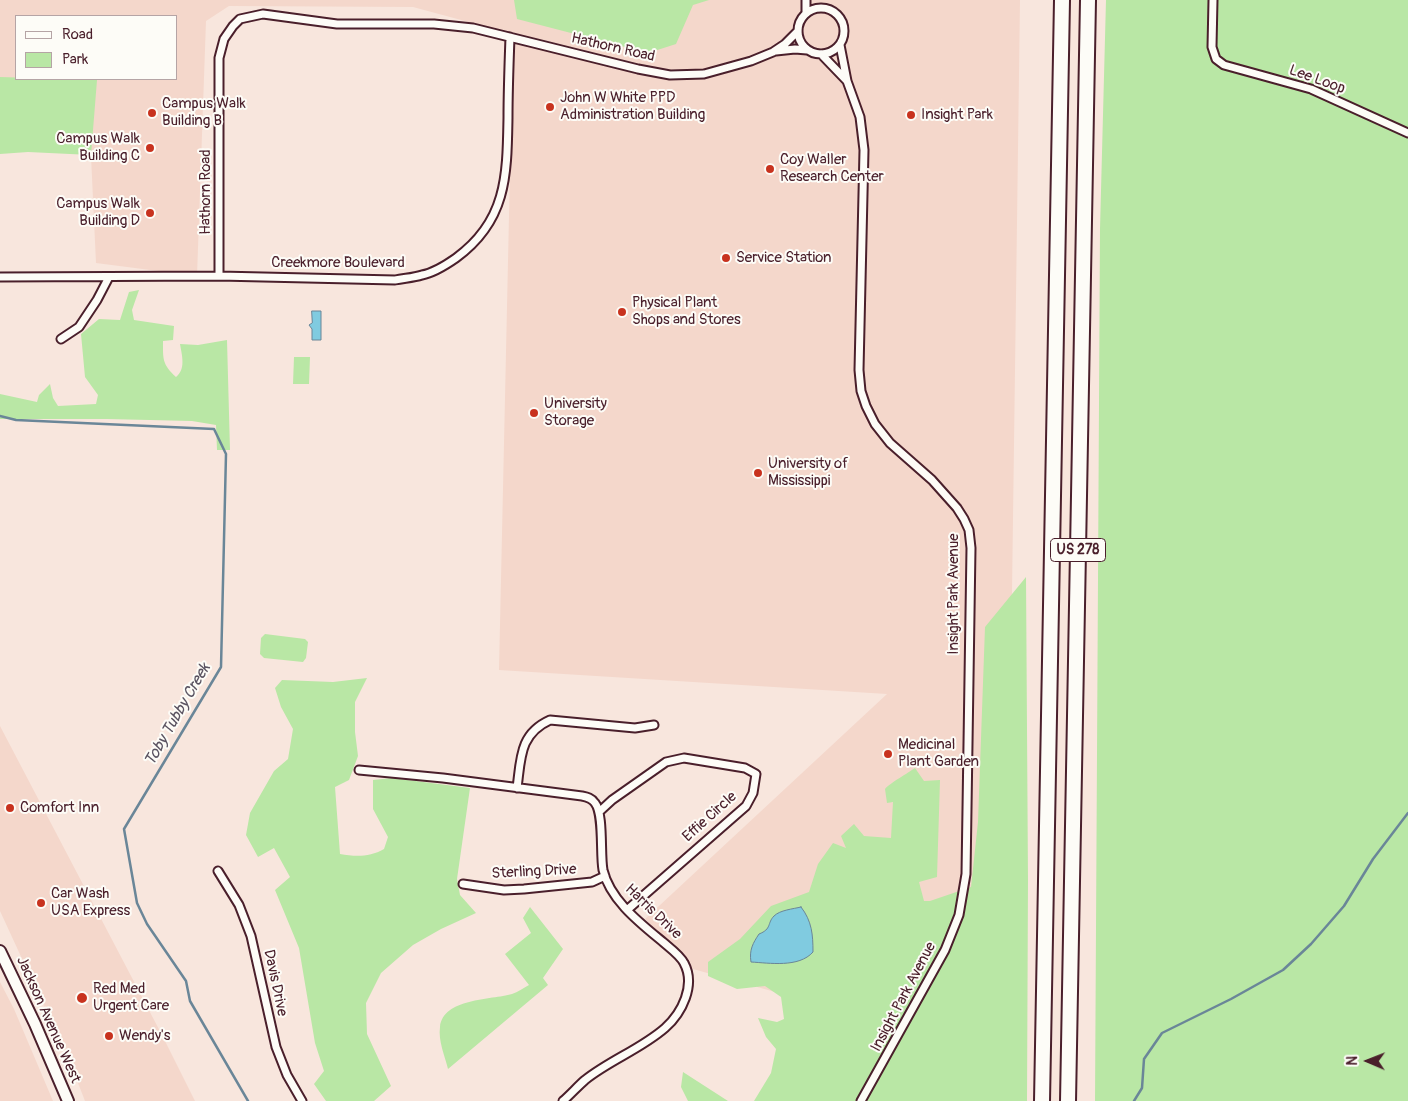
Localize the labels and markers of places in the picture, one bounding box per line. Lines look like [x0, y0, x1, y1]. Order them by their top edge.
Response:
place label: John W White PPD Administration Building [560, 89, 705, 124]
place label: Campus Walk Building B [162, 95, 246, 130]
marker: John W White PPD Administration Building [544, 101, 556, 113]
place label: Insight Park [921, 106, 993, 124]
marker: Campus Walk Building B [146, 107, 158, 119]
marker: Insight Park [905, 109, 917, 121]
place label: Campus Walk Building C [56, 130, 140, 165]
marker: Campus Walk Building C [144, 142, 156, 154]
place label: Coy Waller Research Center [780, 151, 884, 186]
marker: Coy Waller Research Center [764, 163, 776, 175]
place label: Campus Walk Building D [56, 195, 140, 230]
marker: Campus Walk Building D [144, 207, 156, 219]
place label: Service Station [736, 249, 832, 267]
marker: Service Station [720, 252, 732, 264]
place label: Physical Plant Shops and Stores [632, 294, 741, 329]
marker: Physical Plant Shops and Stores [616, 306, 628, 318]
place label: University Storage [544, 395, 607, 430]
marker: University Storage [528, 407, 540, 419]
place label: University of Mississippi [768, 455, 848, 490]
marker: University of Mississippi [752, 467, 764, 479]
place label: Medicinal Plant Garden [898, 736, 979, 771]
marker: Medicinal Plant Garden [882, 748, 894, 760]
place label: Comfort Inn [20, 799, 99, 817]
marker: Comfort Inn [4, 802, 16, 814]
place label: Car Wash USA Express [51, 885, 130, 920]
marker: Car Wash USA Express [35, 897, 47, 909]
place label: Red Med Urgent Care [93, 980, 169, 1015]
marker: Red Med Urgent Care [75, 991, 89, 1005]
place label: Wendy's [119, 1027, 170, 1045]
marker: Wendy's [103, 1030, 115, 1042]

